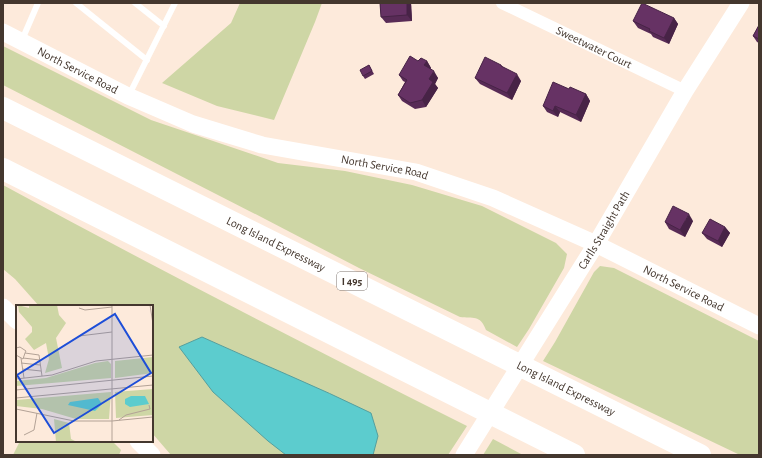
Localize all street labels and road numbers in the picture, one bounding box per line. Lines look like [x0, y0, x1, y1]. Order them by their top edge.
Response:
street label: Sweetwater Court [554, 24, 634, 71]
street label: North Service Road [36, 45, 120, 96]
street label: North Service Road [340, 153, 430, 182]
street label: Carlls Straight Path [576, 189, 632, 271]
street label: Long Island Expressway [225, 214, 327, 274]
street label: North Service Road [641, 263, 726, 313]
road number: I 495 [337, 272, 367, 290]
street label: Long Island Expressway [515, 359, 617, 419]

